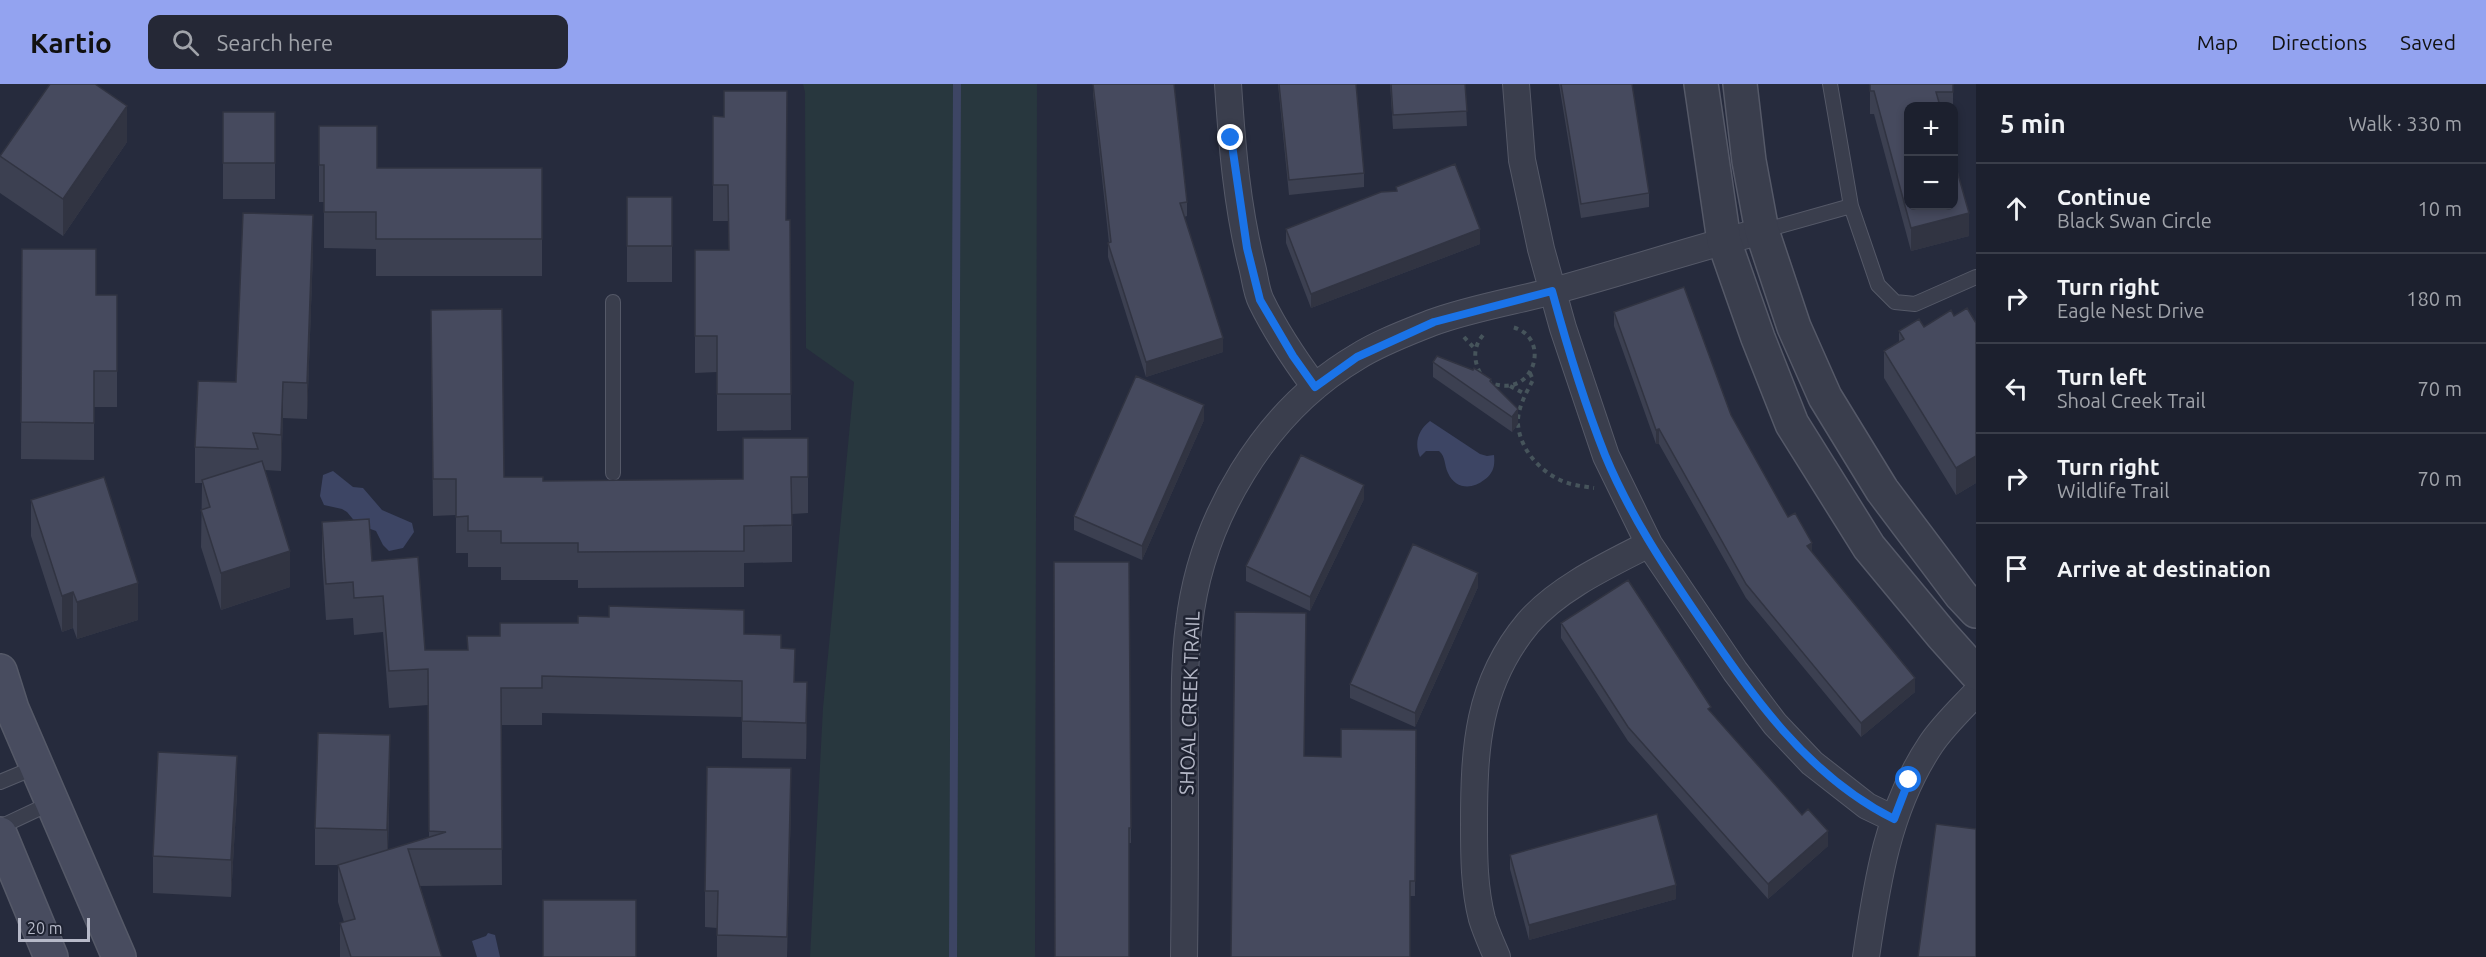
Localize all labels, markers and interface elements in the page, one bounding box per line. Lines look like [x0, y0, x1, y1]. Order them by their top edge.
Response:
search box [148, 15, 568, 69]
icon: search [169, 26, 202, 59]
text: Kartio [30, 27, 112, 58]
text: Search here [217, 30, 333, 55]
text: Map [2197, 30, 2238, 54]
text: Directions [2271, 30, 2367, 54]
text: Saved [2400, 30, 2456, 54]
map controls [1904, 102, 1958, 210]
button: + [1904, 102, 1958, 156]
text: 5 min [2000, 109, 2066, 138]
text: Walk · 330 m [2349, 112, 2462, 135]
route end [1217, 124, 1243, 150]
button: − [1904, 156, 1958, 210]
text: Continue [2057, 184, 2151, 209]
icon: ahead [2000, 192, 2033, 225]
text: 10 m [2418, 197, 2462, 220]
text: Black Swan Circle [2057, 209, 2212, 232]
text: Turn right [2057, 274, 2159, 299]
icon: right [2000, 282, 2033, 315]
text: 180 m [2406, 287, 2462, 310]
text: Eagle Nest Drive [2057, 299, 2205, 322]
text: Turn left [2057, 364, 2147, 389]
icon: left [2000, 372, 2033, 405]
text: 70 m [2418, 377, 2462, 400]
text: Shoal Creek Trail [2057, 389, 2206, 412]
text: Turn right [2057, 454, 2159, 479]
icon: right [2000, 462, 2033, 495]
text: 70 m [2418, 467, 2462, 490]
text: Wildlife Trail [2057, 479, 2169, 502]
icon: arrive [2000, 552, 2033, 585]
text: Arrive at destination [2057, 556, 2271, 581]
street label: SHOAL CREEK TRAIL [1174, 611, 1204, 795]
route start [1895, 766, 1921, 792]
scale bar [18, 915, 90, 942]
text: 20 m [27, 919, 63, 937]

